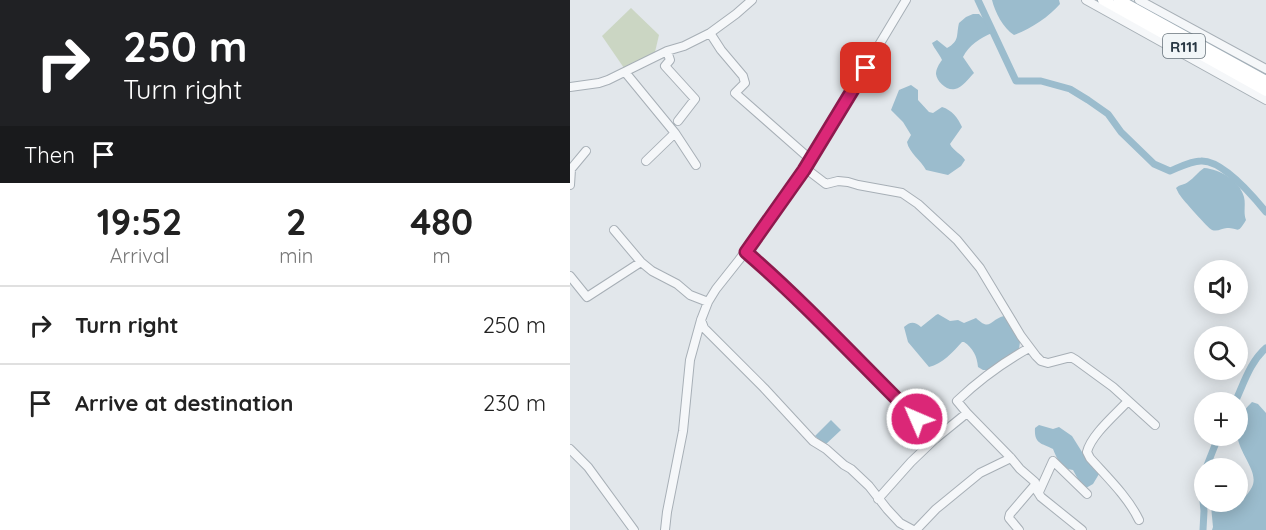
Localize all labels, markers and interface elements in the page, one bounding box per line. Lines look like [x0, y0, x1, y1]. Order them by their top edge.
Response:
text: 250 m [123, 20, 247, 73]
icon: right [24, 24, 102, 102]
road number: R111 [1163, 34, 1205, 58]
pin [840, 42, 891, 93]
icon: arrive [849, 51, 882, 84]
text: Turn right [123, 72, 242, 106]
icon: arrive [87, 138, 120, 171]
text: Then [24, 141, 75, 169]
text: 19:52 [97, 199, 182, 244]
text: 2 [286, 199, 306, 244]
text: 480 [410, 199, 473, 244]
text: Arrival [110, 243, 170, 268]
text: min [279, 243, 313, 268]
text: m [433, 243, 451, 268]
map controls [1194, 260, 1248, 512]
button: sound [1194, 260, 1248, 314]
icon: right [24, 309, 57, 342]
text: Turn right [75, 311, 179, 339]
text: 250 m [483, 311, 546, 339]
button: search [1194, 326, 1248, 380]
icon: arrive [24, 387, 57, 420]
position arrow [885, 387, 949, 451]
text: Arrive at destination [75, 389, 293, 417]
text: 230 m [483, 389, 546, 417]
button: + [1194, 392, 1248, 446]
button: − [1194, 458, 1248, 512]

